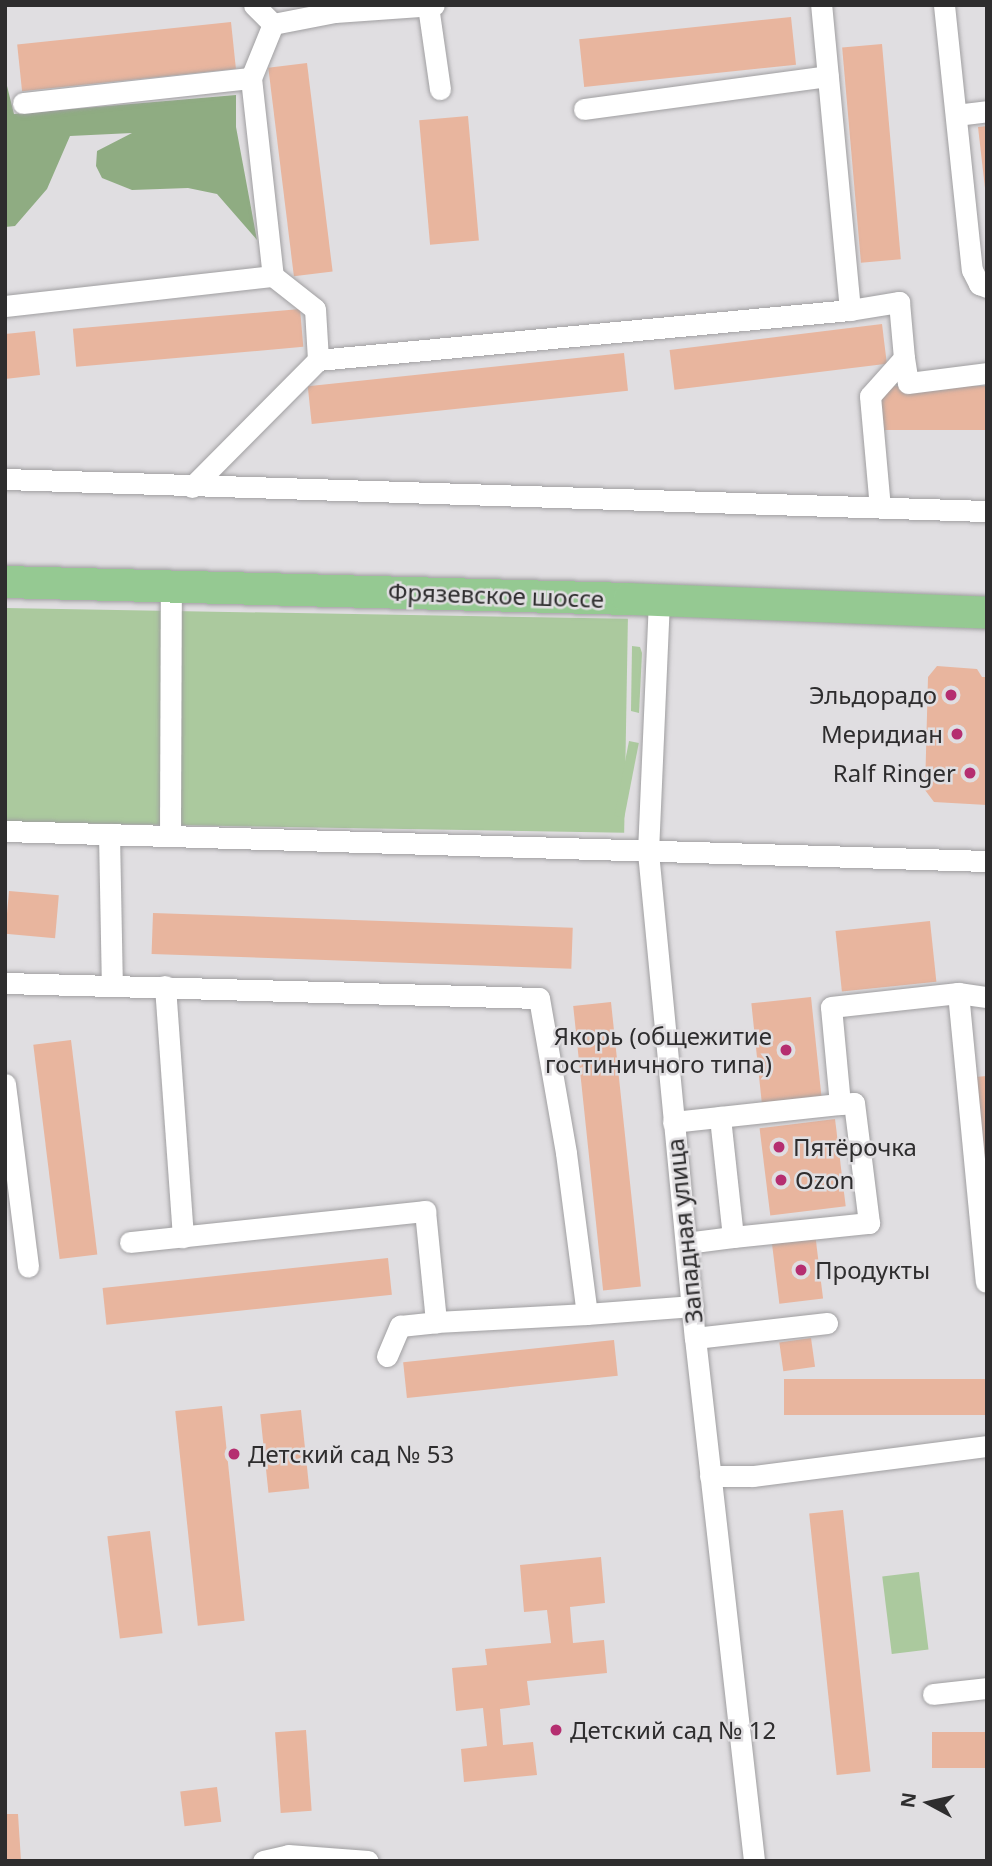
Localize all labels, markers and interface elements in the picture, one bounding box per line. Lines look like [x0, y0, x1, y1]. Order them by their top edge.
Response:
street label: Фрязевское шоссе [387, 577, 605, 613]
place label: Эльдорадо [809, 681, 937, 709]
marker: Эльдорадо [943, 687, 959, 703]
place label: Меридиан [821, 720, 943, 748]
marker: Меридиан [949, 726, 965, 742]
place label: Ralf Ringer [833, 759, 956, 787]
marker: Ralf Ringer [962, 765, 978, 781]
place label: Якорь (общежитие гостиничного типа) [545, 1022, 772, 1078]
marker: Якорь (общежитие гостиничного типа) [778, 1042, 794, 1058]
place label: Пятёрочка [793, 1133, 917, 1161]
street label: Западная улица [660, 1137, 708, 1325]
marker: Пятёрочка [771, 1139, 787, 1155]
place label: Ozon [795, 1166, 854, 1194]
marker: Ozon [773, 1172, 789, 1188]
place label: Продукты [815, 1256, 930, 1284]
marker: Продукты [793, 1262, 809, 1278]
place label: Детский сад № 53 [248, 1440, 454, 1468]
marker: Детский сад № 53 [226, 1446, 242, 1462]
place label: Детский сад № 12 [570, 1716, 776, 1744]
marker: Детский сад № 12 [548, 1722, 564, 1738]
north arrow [894, 1768, 964, 1838]
text: N [894, 1791, 922, 1810]

